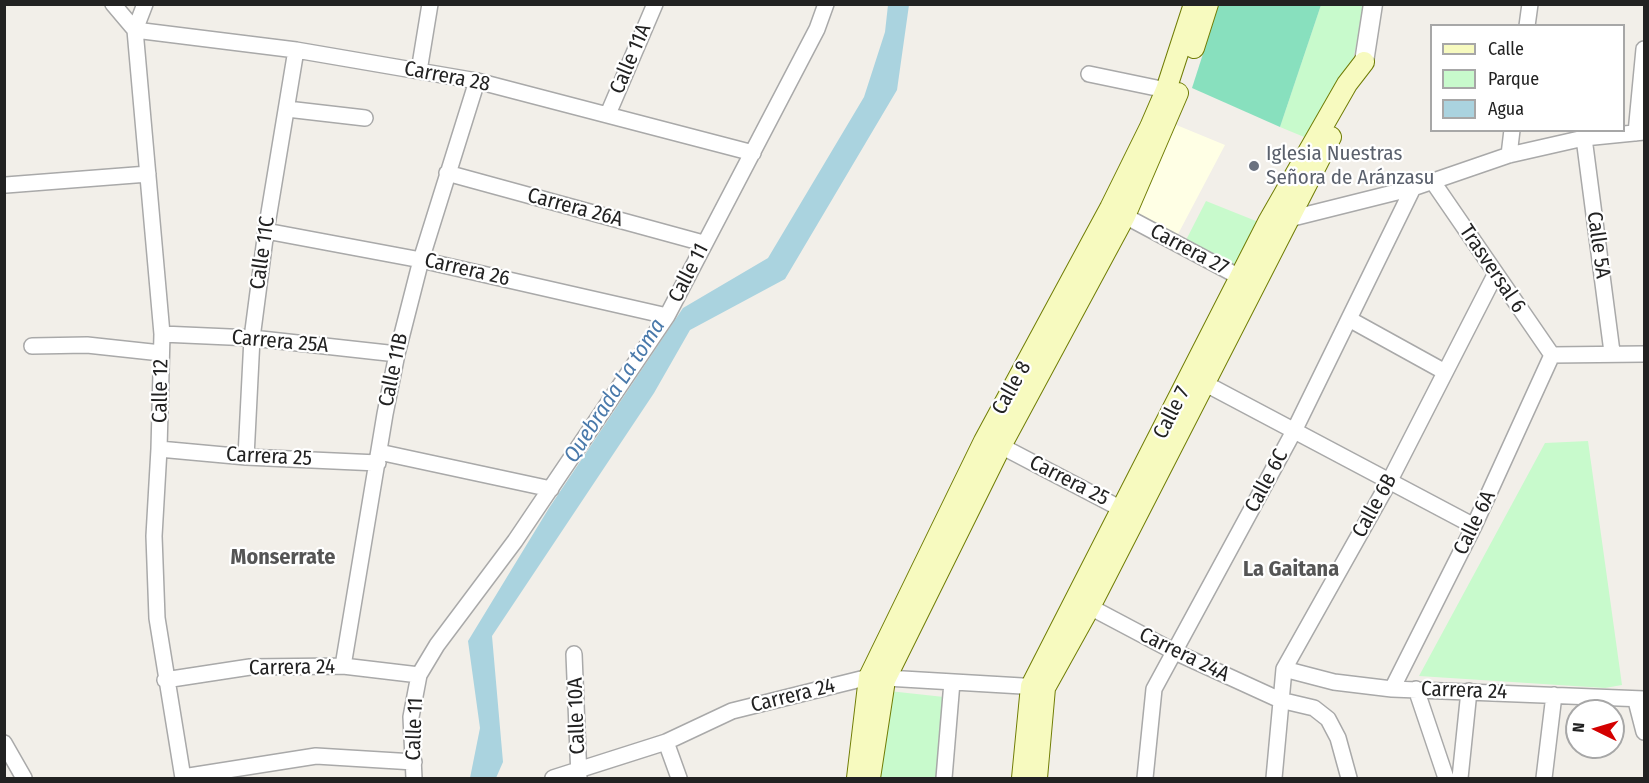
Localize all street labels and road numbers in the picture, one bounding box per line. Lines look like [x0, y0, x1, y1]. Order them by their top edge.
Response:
street label: Calle 11A [605, 20, 657, 98]
street label: Carrera 28 [402, 56, 492, 98]
street label: Carrera 26A [524, 183, 626, 233]
street label: Calle 5A [1581, 210, 1615, 280]
street label: Calle 11C [245, 215, 281, 291]
street label: Carrera 27 [1146, 219, 1232, 281]
street label: Trasversal 6 [1453, 220, 1531, 318]
street label: Calle 11 [663, 239, 715, 307]
street label: Carrera 26 [422, 248, 512, 292]
street label: Carrera 25A [231, 325, 329, 359]
street label: Calle 11B [374, 331, 414, 409]
street label: Calle 8 [987, 357, 1037, 419]
street label: Calle 12 [148, 359, 174, 423]
street label: Calle 7 [1148, 383, 1196, 443]
street label: Carrera 25 [225, 442, 313, 472]
street label: Calle 6C [1240, 445, 1294, 517]
street label: Carrera 25 [1025, 450, 1113, 512]
street label: Calle 6B [1347, 470, 1403, 542]
street label: Calle 6A [1449, 487, 1501, 559]
street label: Carrera 24A [1135, 622, 1233, 688]
street label: Carrera 24 [249, 655, 335, 681]
street label: Carrera 24 [748, 673, 838, 719]
street label: Calle 10A [563, 677, 591, 755]
street label: Carrera 24 [1421, 677, 1507, 705]
street label: Calle 11 [401, 697, 429, 761]

